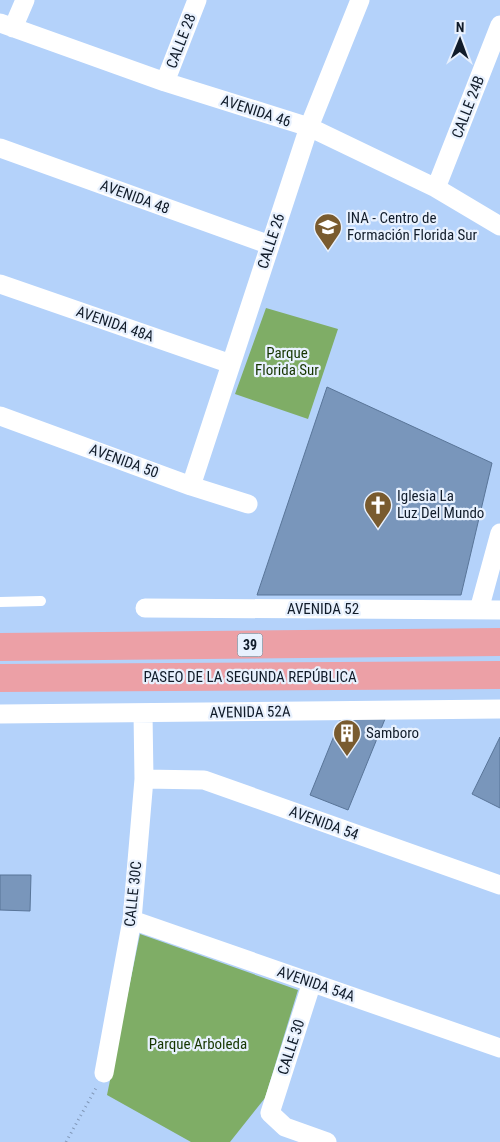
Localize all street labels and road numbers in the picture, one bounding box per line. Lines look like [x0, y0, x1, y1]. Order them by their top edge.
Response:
street label: CALLE 28 [162, 11, 200, 71]
street label: CALLE 24B [448, 73, 488, 141]
street label: AVENIDA 46 [219, 91, 293, 131]
street label: AVENIDA 48 [98, 176, 172, 218]
street label: CALLE 26 [254, 211, 288, 271]
street label: AVENIDA 48A [74, 302, 156, 346]
street label: AVENIDA 50 [87, 440, 161, 482]
street label: AVENIDA 52 [287, 600, 359, 618]
road number: 39 [238, 634, 262, 656]
street label: PASEO DE LA SEGUNDA REPÚBLICA [143, 668, 357, 686]
street label: AVENIDA 52A [209, 702, 291, 722]
street label: AVENIDA 54 [287, 802, 361, 844]
street label: CALLE 30C [121, 860, 145, 928]
street label: AVENIDA 54A [275, 962, 357, 1006]
street label: CALLE 30 [274, 1017, 308, 1077]

